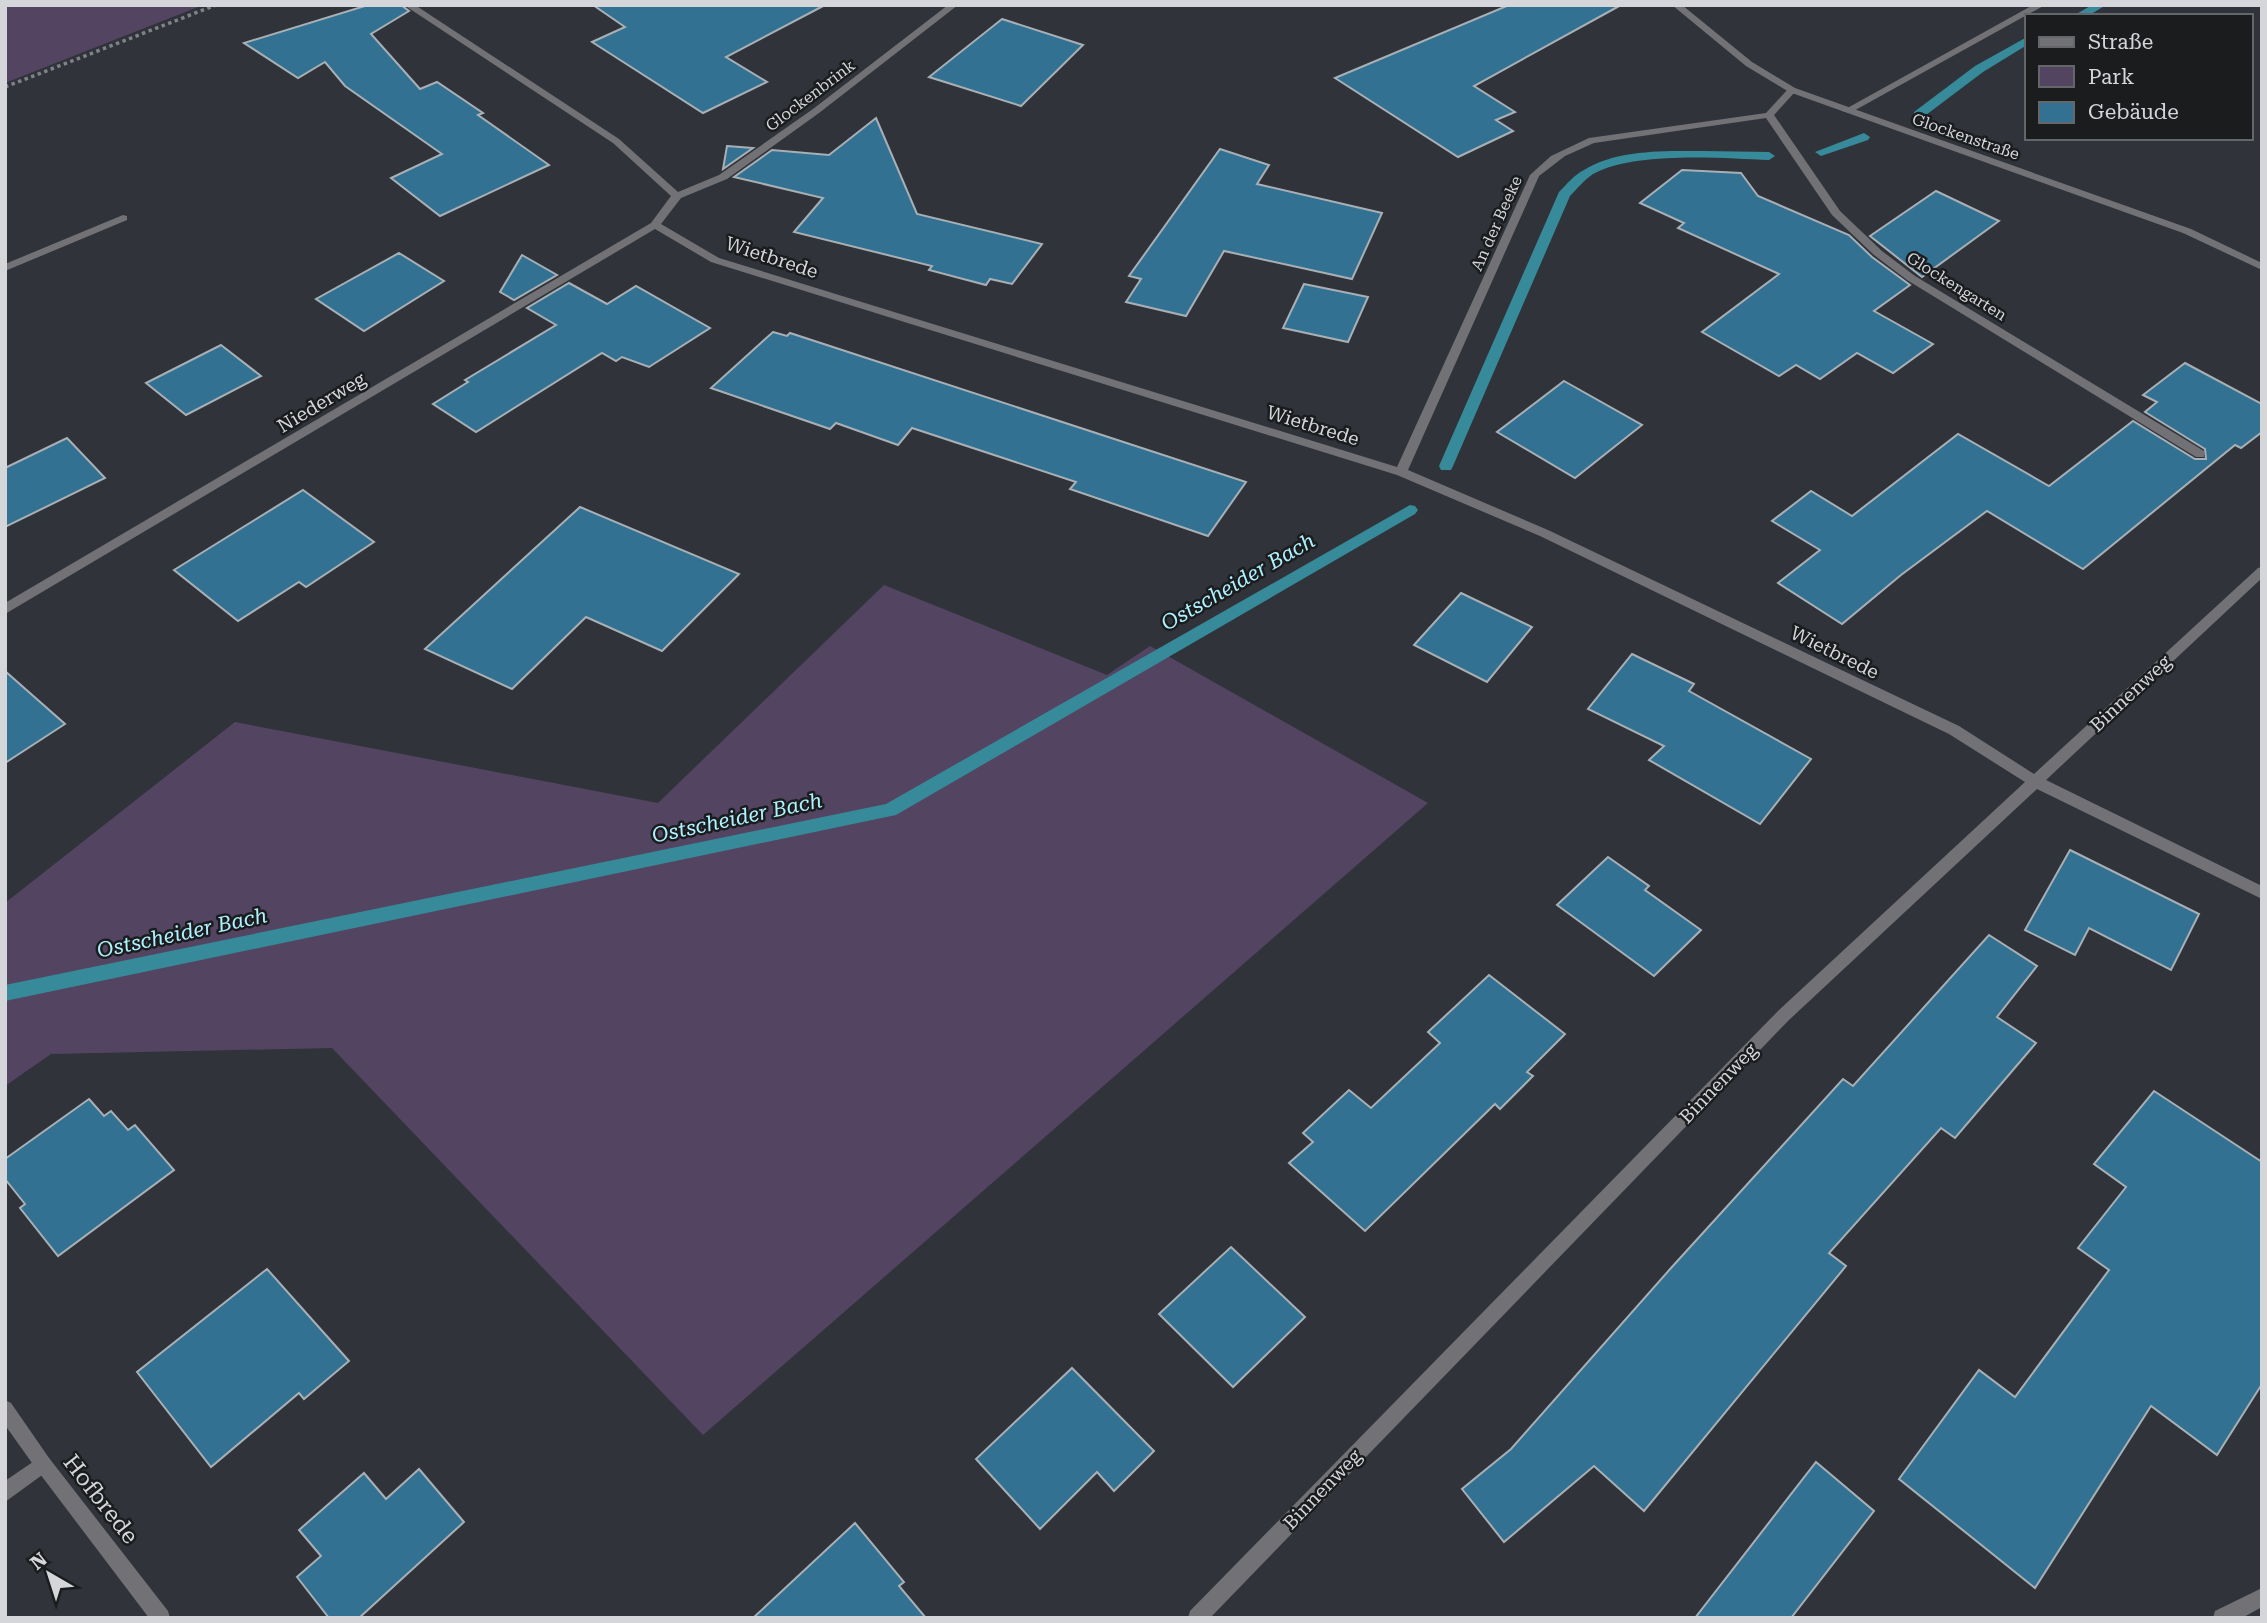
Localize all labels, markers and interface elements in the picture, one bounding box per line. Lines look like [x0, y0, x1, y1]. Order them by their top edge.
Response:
legend [2025, 14, 2253, 140]
text: Straße [2088, 30, 2153, 54]
street label: Glockenbrink [762, 56, 859, 135]
text: Park [2088, 65, 2134, 89]
text: Gebäude [2088, 100, 2179, 124]
street label: Glockenstraße [1910, 109, 2022, 164]
street label: An der Beeke [1467, 173, 1526, 274]
street label: Wietbrede [723, 232, 821, 283]
street label: Glockengarten [1903, 248, 2010, 325]
street label: Niederweg [273, 367, 370, 438]
street label: Wietbrede [1264, 400, 1362, 450]
water label: Ostscheider Bach [1157, 528, 1319, 636]
street label: Wietbrede [1787, 621, 1883, 684]
street label: Binnenweg [2085, 650, 2176, 737]
water label: Ostscheider Bach [650, 788, 824, 848]
water label: Ostscheider Bach [95, 903, 269, 963]
street label: Binnenweg [1675, 1038, 1762, 1128]
street label: Binnenweg [1279, 1444, 1366, 1534]
street label: Hofbrede [57, 1449, 144, 1549]
north arrow [14, 1539, 84, 1609]
text: N [26, 1547, 52, 1575]

